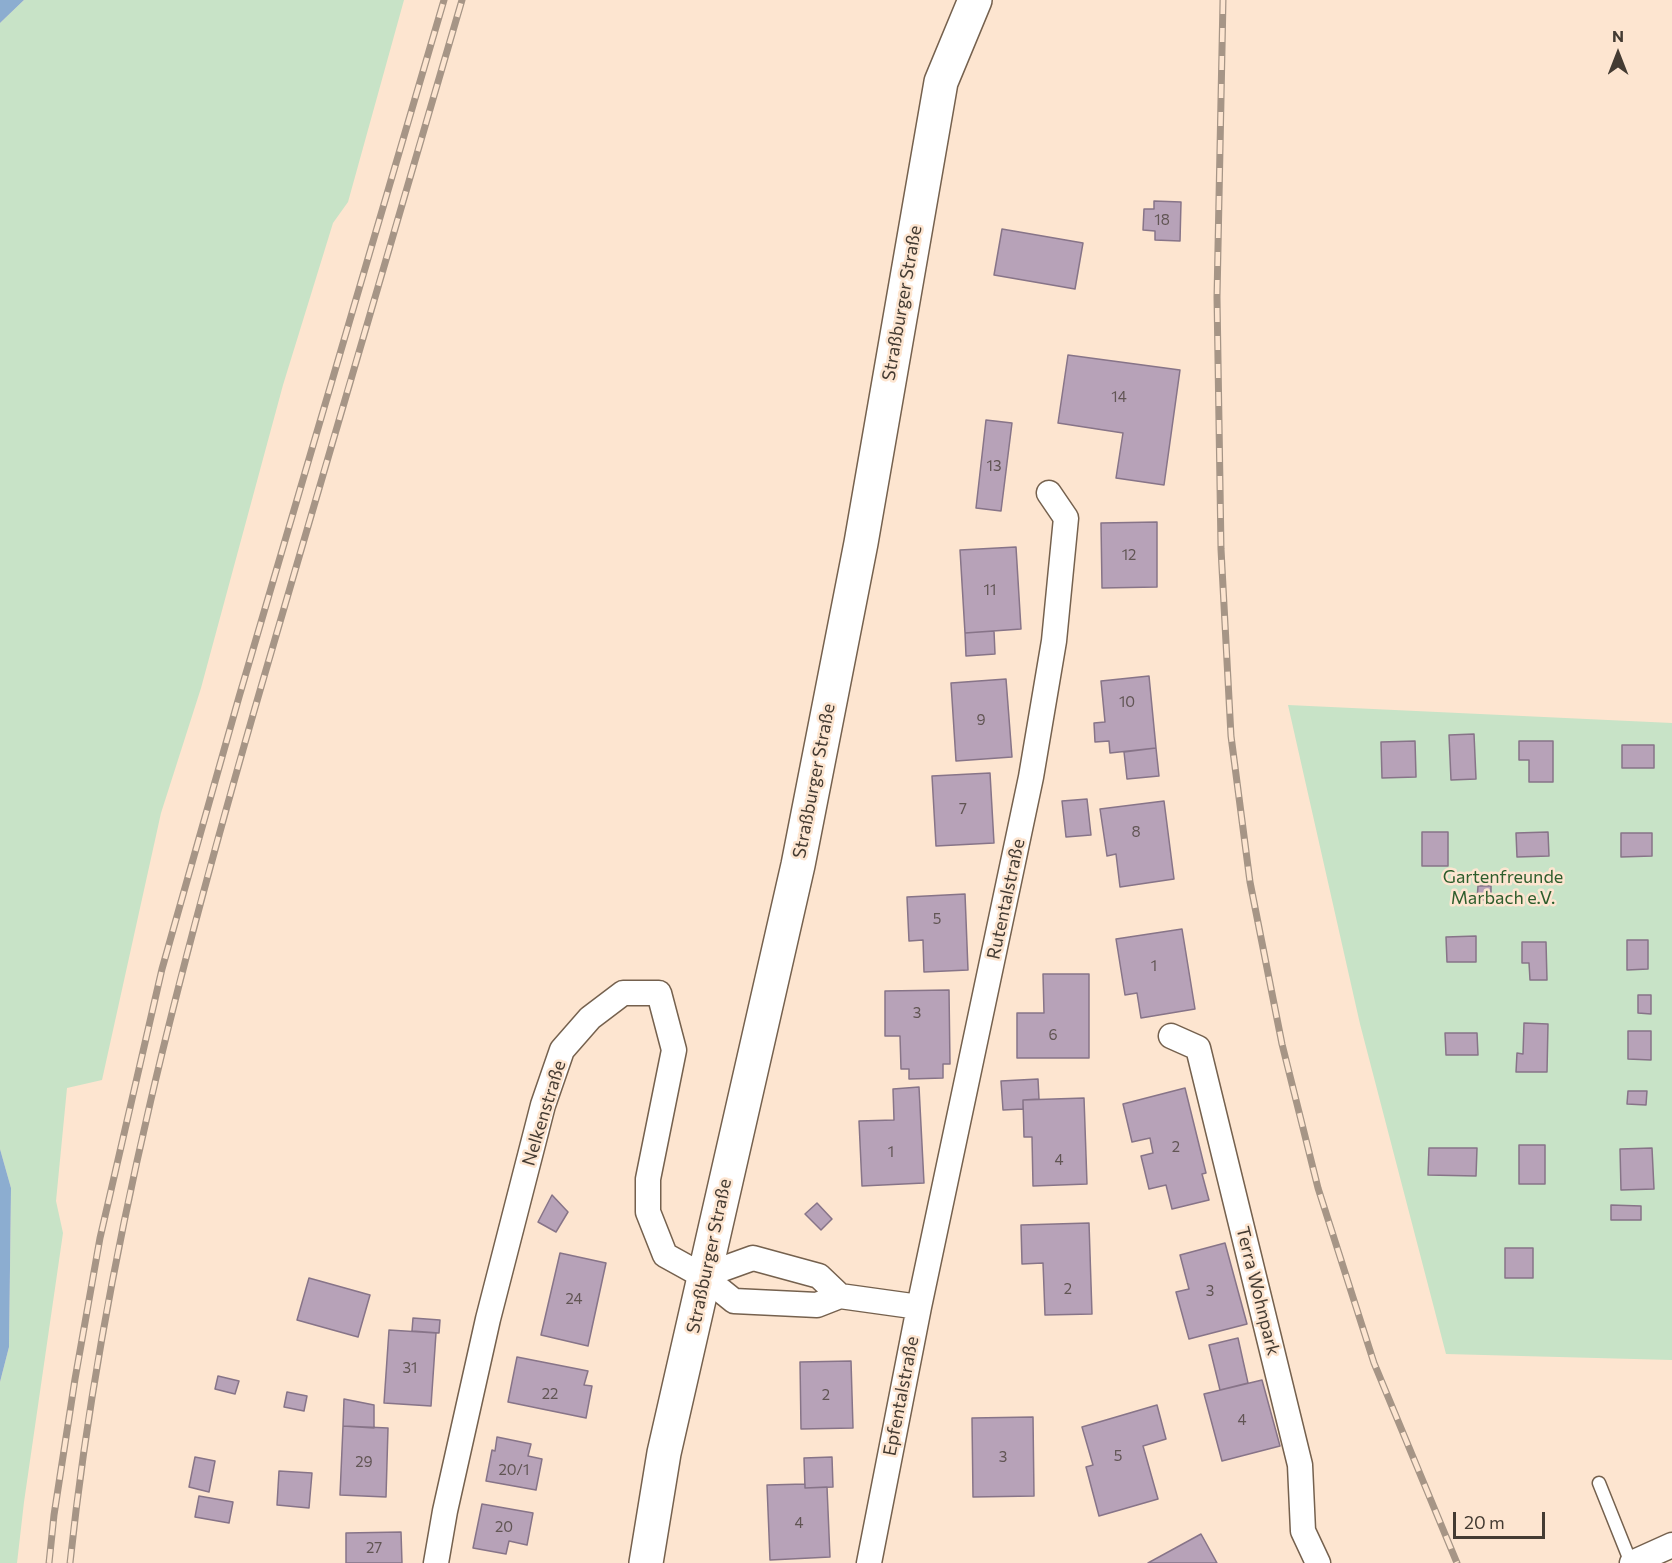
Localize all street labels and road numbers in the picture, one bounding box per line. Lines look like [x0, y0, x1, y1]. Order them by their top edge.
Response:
street label: Straßburger Straße [878, 224, 926, 382]
street label: Straßburger Straße [788, 702, 840, 860]
street label: Rutentalstraße [983, 837, 1029, 961]
street label: Nelkenstraße [518, 1058, 570, 1168]
street label: Straßburger Straße [682, 1177, 736, 1335]
street label: Terra Wohnpark [1232, 1224, 1284, 1358]
street label: Epfentalstraße [879, 1334, 923, 1458]

